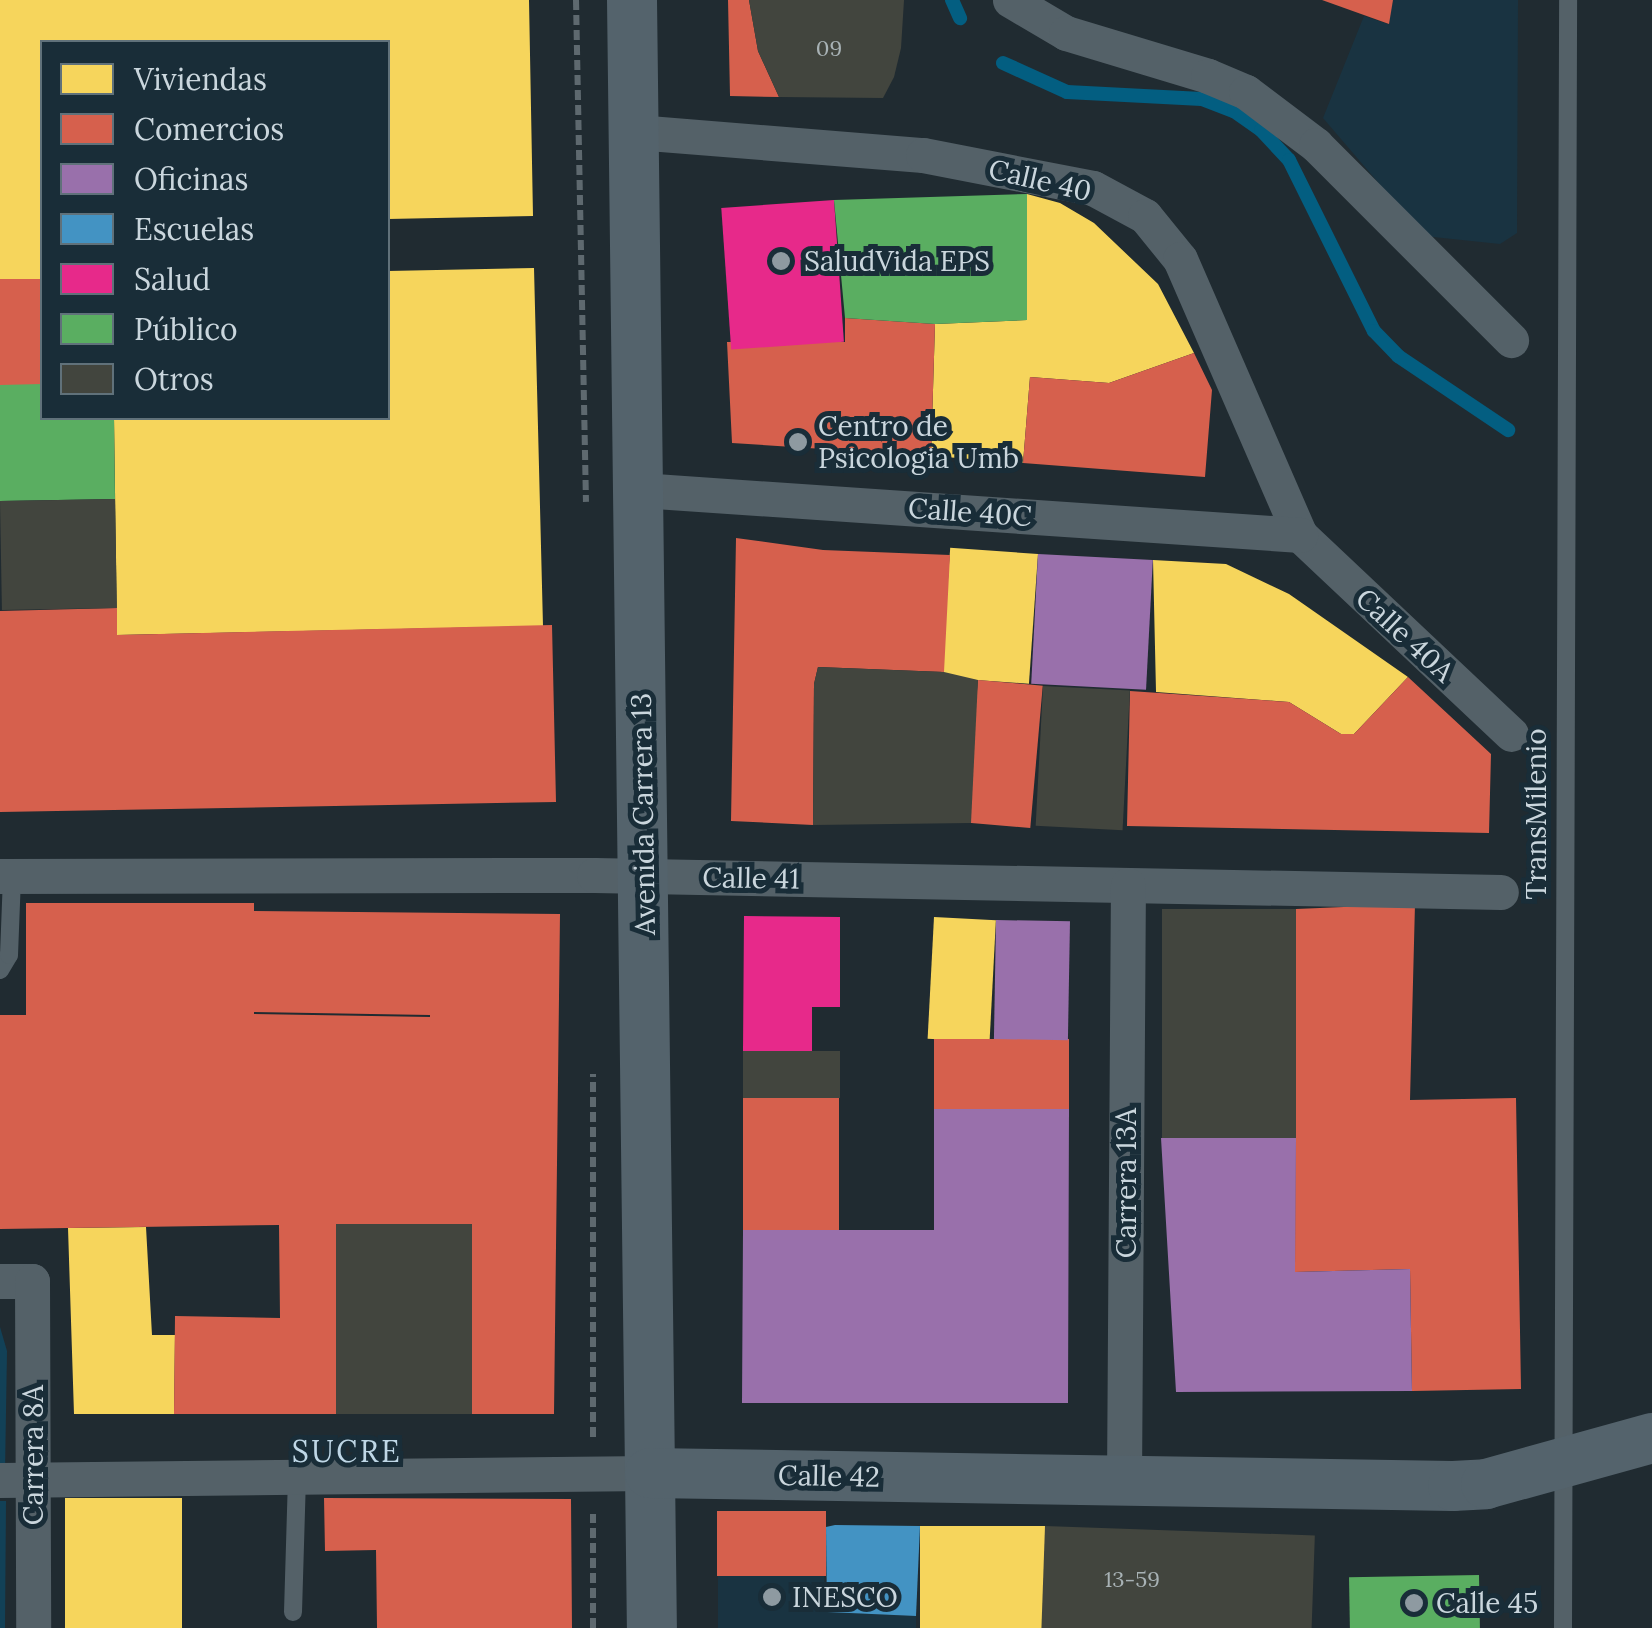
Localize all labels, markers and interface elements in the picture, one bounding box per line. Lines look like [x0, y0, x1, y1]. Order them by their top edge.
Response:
house number: 09 [816, 36, 842, 62]
legend [40, 40, 390, 420]
text: Viviendas [134, 60, 267, 98]
text: Comercios [134, 110, 284, 148]
street label: Calle 40 [985, 152, 1095, 208]
text: Oficinas [134, 160, 248, 198]
text: Escuelas [134, 210, 254, 248]
place label: SaludVida EPS [804, 244, 990, 278]
marker: SaludVida EPS [768, 248, 794, 274]
text: Salud [134, 260, 211, 298]
text: Público [134, 310, 238, 348]
text: Otros [134, 360, 214, 398]
place label: Centro de Psicologia Umb [818, 409, 1019, 475]
marker: Centro de Psicologia Umb [787, 431, 809, 453]
street label: Calle 40C [907, 491, 1033, 533]
street label: Calle 40A [1349, 581, 1461, 689]
street label: Avenida Carrera 13 [624, 693, 662, 935]
street label: TransMilenio [1519, 728, 1553, 900]
street label: Calle 41 [702, 860, 800, 896]
street label: Carrera 13A [1109, 1108, 1143, 1258]
street label: Carrera 8A [16, 1385, 50, 1525]
district label: SUCRE [292, 1433, 402, 1469]
street label: Calle 42 [778, 1458, 880, 1494]
house number: 13-59 [1104, 1567, 1160, 1593]
place label: INESCO [792, 1580, 898, 1614]
marker: INESCO [761, 1586, 783, 1608]
place label: Calle 45 [1436, 1586, 1538, 1620]
marker: Calle 45 [1401, 1590, 1427, 1616]

